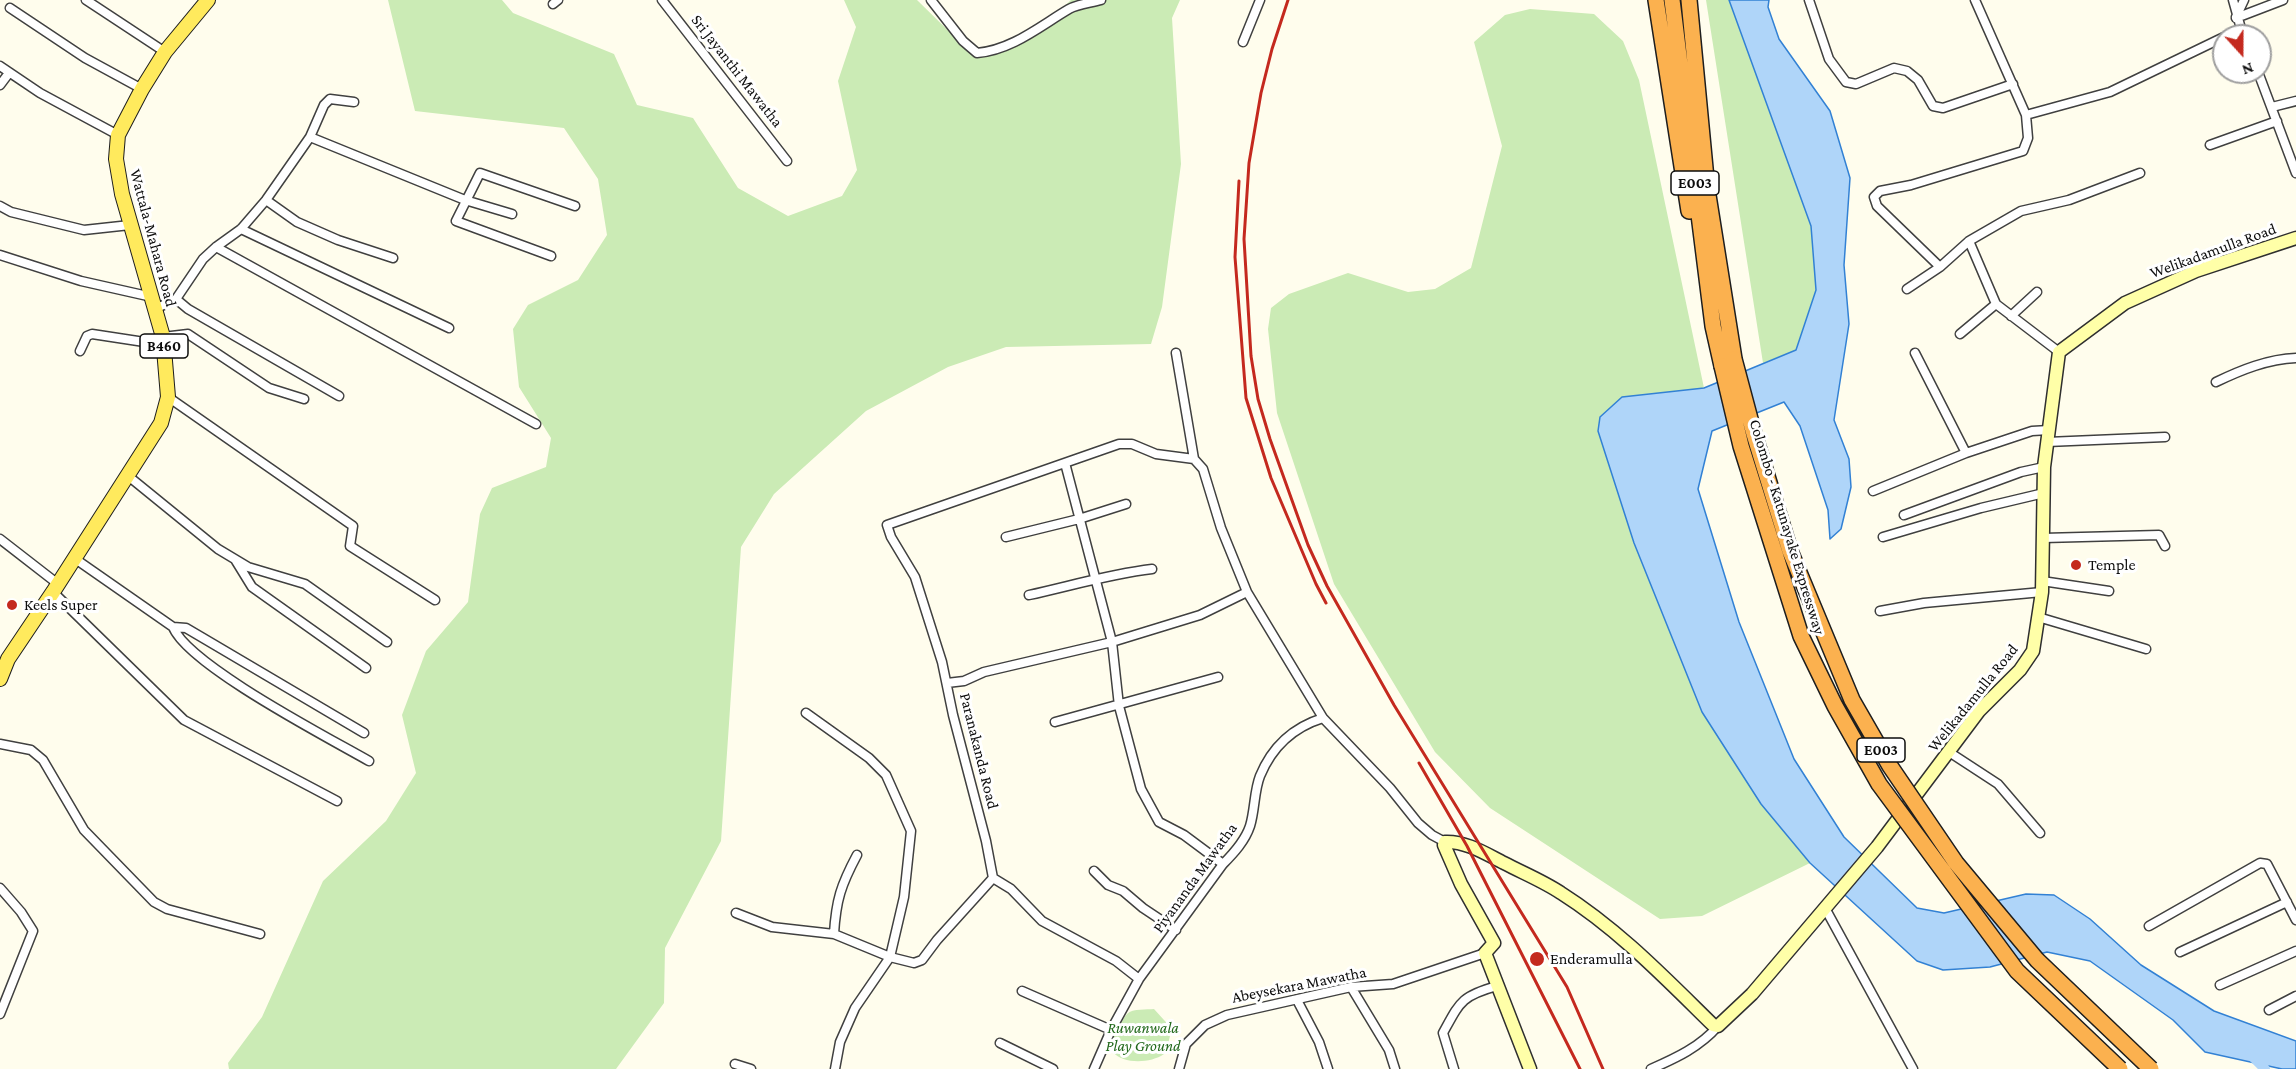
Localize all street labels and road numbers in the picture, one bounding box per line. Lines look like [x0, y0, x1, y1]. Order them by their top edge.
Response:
street label: Sri Jayanthi Mawatha [687, 11, 787, 131]
street label: Wattala-Mahara Road [125, 167, 181, 309]
road number: E003 [1671, 171, 1719, 195]
street label: Welikadamulla Road [2147, 219, 2279, 283]
road number: B460 [140, 334, 188, 358]
street label: Colombo - Katunayake Expressway [1745, 417, 1829, 637]
street label: Welikadamulla Road [1924, 640, 2022, 756]
street label: Paranakanda Road [955, 691, 1003, 811]
road number: E003 [1857, 738, 1905, 762]
street label: Piyananda Mawatha [1149, 819, 1241, 937]
street label: Abeysekara Mawatha [1230, 963, 1368, 1007]

